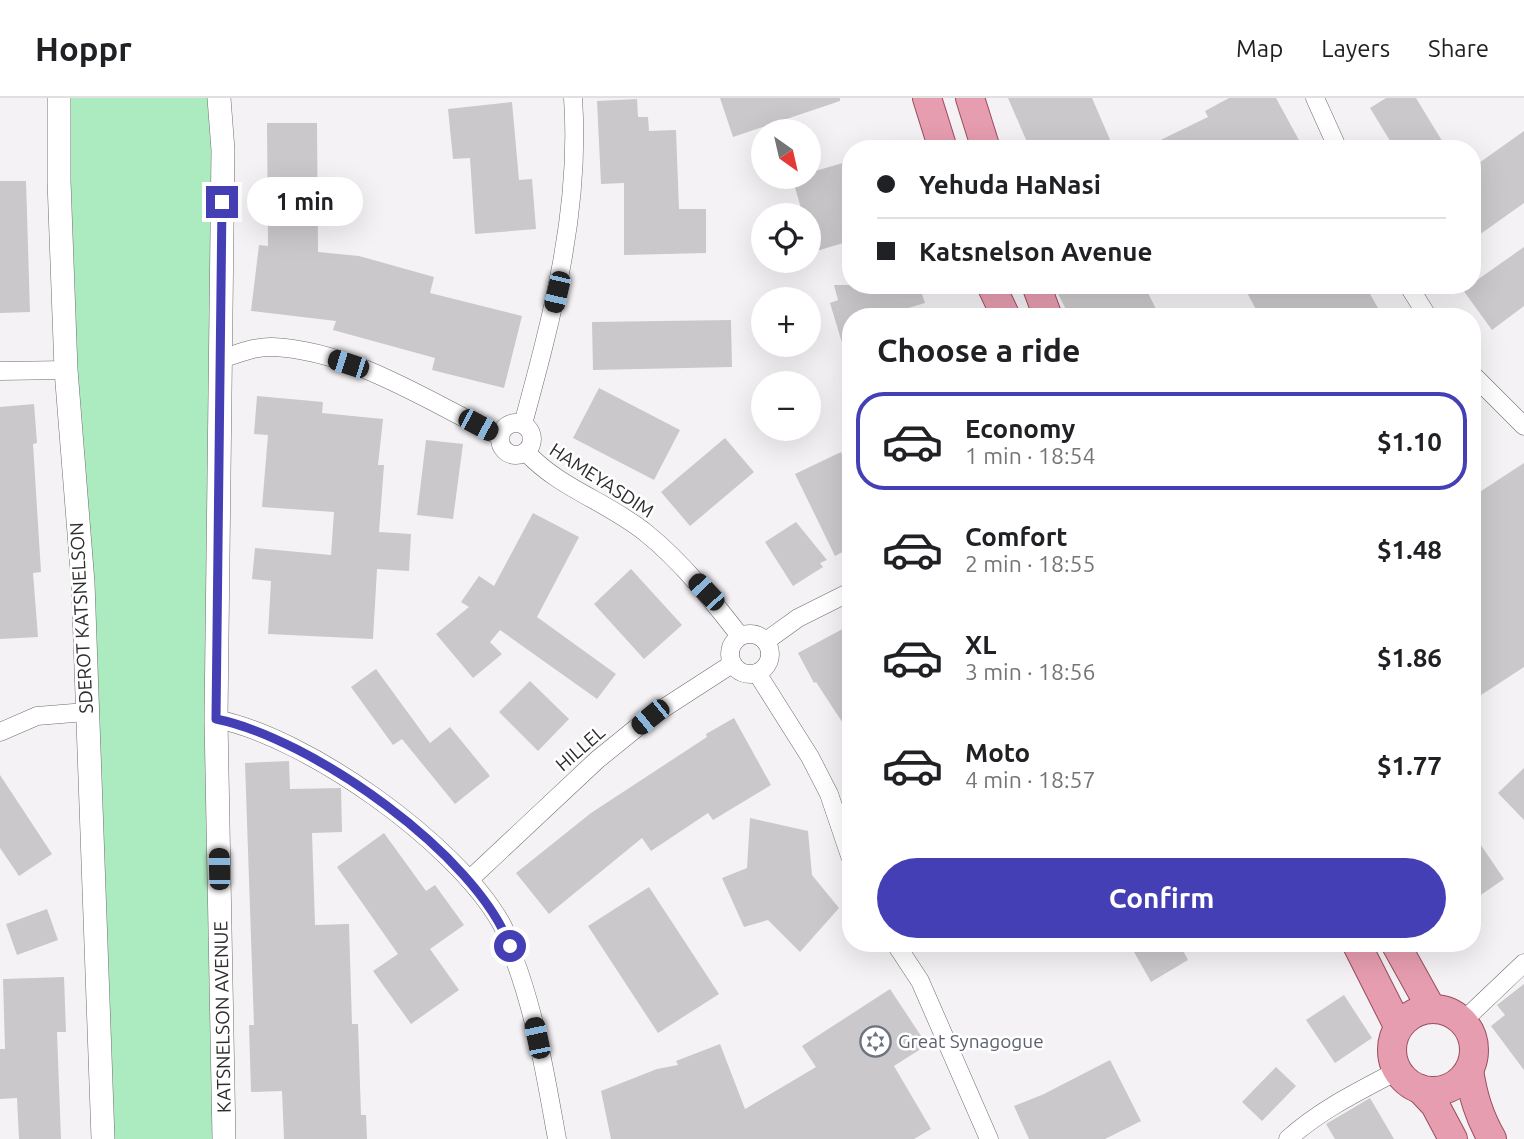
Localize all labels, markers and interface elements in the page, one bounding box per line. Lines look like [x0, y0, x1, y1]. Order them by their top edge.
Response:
text: Hoppr [35, 30, 132, 67]
text: Map [1236, 35, 1283, 62]
text: Layers [1321, 35, 1390, 62]
text: Share [1428, 35, 1489, 62]
north arrow [751, 119, 821, 189]
map controls [751, 119, 821, 441]
text: Yehuda HaNasi [919, 170, 1101, 199]
callout: 1 min [246, 178, 362, 226]
route end [206, 186, 238, 218]
text: 1 min [276, 189, 334, 214]
button: locate [751, 203, 821, 273]
text: Katsnelson Avenue [919, 237, 1153, 266]
car [543, 269, 572, 315]
button: + [751, 287, 821, 357]
text: Choose a ride [877, 332, 1080, 368]
car [325, 348, 372, 380]
button: − [751, 371, 821, 441]
car [455, 406, 502, 444]
icon: car [881, 410, 944, 473]
text: Economy [965, 414, 1075, 443]
text: $1.10 [1377, 427, 1442, 456]
street label: HAMEYASDIM [546, 438, 658, 522]
text: 1 min · 18:54 [965, 443, 1096, 468]
icon: car [881, 518, 944, 581]
street label: SDEROT KATSNELSON [65, 522, 97, 714]
text: Comfort [965, 522, 1068, 551]
text: $1.48 [1377, 535, 1442, 564]
text: 2 min · 18:55 [965, 551, 1096, 576]
car [684, 569, 729, 615]
icon: car [881, 626, 944, 689]
text: XL [965, 630, 996, 659]
text: $1.86 [1377, 643, 1442, 672]
text: 3 min · 18:56 [965, 659, 1096, 684]
car [628, 696, 673, 738]
street label: HILLEL [551, 721, 609, 775]
icon: car [881, 734, 944, 797]
text: Moto [965, 738, 1030, 767]
text: $1.77 [1377, 751, 1442, 780]
text: 4 min · 18:57 [965, 767, 1096, 792]
car [209, 848, 230, 890]
button: Confirm [877, 858, 1446, 938]
street label: KATSNELSON AVENUE [209, 921, 235, 1113]
route start [494, 930, 526, 962]
car [523, 1015, 552, 1061]
synagogue icon: Great Synagogue [858, 1024, 892, 1058]
place label: Great Synagogue [898, 1030, 1044, 1052]

